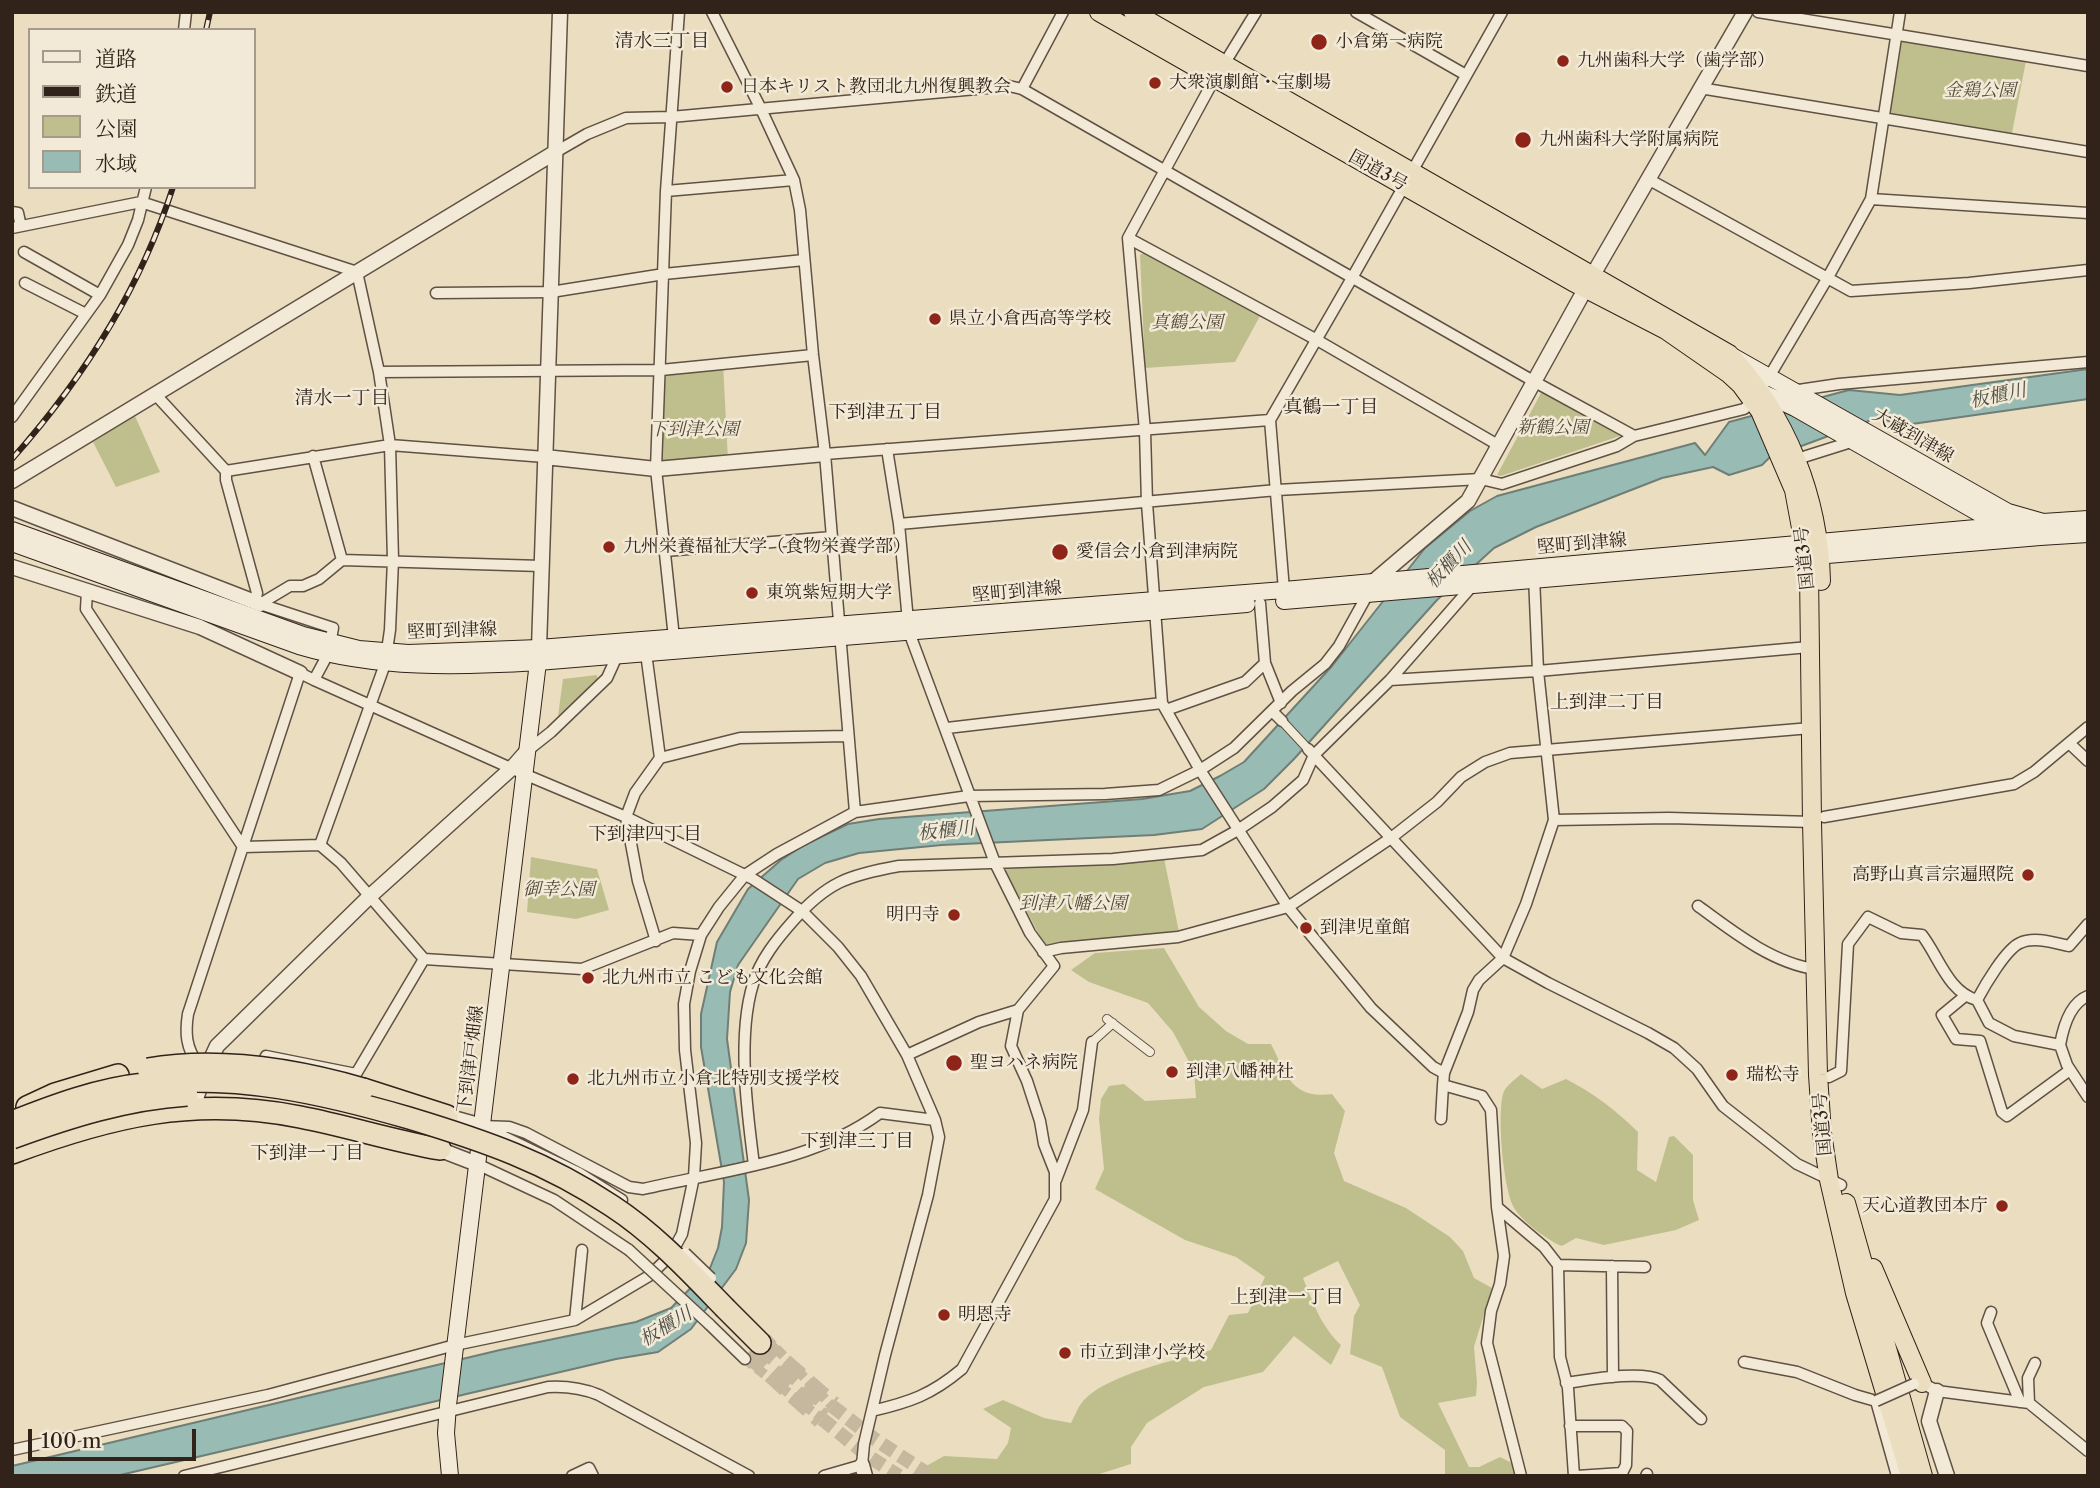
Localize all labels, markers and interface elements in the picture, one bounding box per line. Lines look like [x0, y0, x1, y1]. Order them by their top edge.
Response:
legend [28, 28, 256, 189]
district label: 清水三丁目 [615, 31, 709, 53]
place label: 小倉第一病院 [1335, 31, 1443, 53]
marker: 小倉第一病院 [1309, 32, 1329, 52]
text: 道路 [95, 46, 137, 71]
place label: 九州歯科大学（歯学部） [1577, 50, 1775, 72]
marker: 九州歯科大学（歯学部） [1555, 53, 1571, 69]
place label: 大衆演劇館・宝劇場 [1169, 72, 1331, 94]
marker: 大衆演劇館・宝劇場 [1147, 75, 1163, 91]
place label: 日本キリスト教団北九州復興教会 [741, 76, 1011, 98]
marker: 日本キリスト教団北九州復興教会 [719, 79, 735, 95]
park label: 金鶏公園 [1944, 80, 2016, 102]
text: 鉄道 [95, 81, 137, 106]
text: 公園 [95, 116, 137, 141]
place label: 九州歯科大学附属病院 [1539, 129, 1719, 151]
marker: 九州歯科大学附属病院 [1513, 130, 1533, 150]
street label: 国道3号 [1345, 146, 1411, 196]
text: 水域 [95, 151, 137, 176]
place label: 県立小倉西高等学校 [949, 308, 1111, 330]
marker: 県立小倉西高等学校 [927, 311, 943, 327]
park label: 真鶴公園 [1151, 312, 1223, 334]
water label: 板櫃川 [1968, 379, 2028, 413]
district label: 清水一丁目 [295, 388, 389, 410]
district label: 真鶴一丁目 [1284, 397, 1378, 419]
district label: 下到津五丁目 [828, 402, 942, 424]
street label: 大蔵到津線 [1869, 404, 1957, 468]
park label: 新鶴公園 [1517, 417, 1589, 439]
park label: 下到津公園 [649, 419, 739, 441]
street label: 国道3号 [1791, 525, 1819, 591]
street label: 堅町到津線 [1536, 529, 1628, 559]
place label: 九州栄養福祉大学（食物栄養学部） [623, 536, 911, 558]
water label: 板櫃川 [1421, 536, 1477, 594]
marker: 九州栄養福祉大学（食物栄養学部） [601, 539, 617, 555]
place label: 愛信会小倉到津病院 [1076, 541, 1238, 563]
marker: 愛信会小倉到津病院 [1050, 542, 1070, 562]
street label: 堅町到津線 [971, 577, 1063, 607]
place label: 東筑紫短期大学 [766, 582, 892, 604]
marker: 東筑紫短期大学 [744, 585, 760, 601]
street label: 堅町到津線 [407, 619, 497, 643]
district label: 上到津二丁目 [1550, 692, 1664, 714]
water label: 板櫃川 [916, 817, 976, 845]
district label: 下到津四丁目 [588, 824, 702, 846]
place label: 高野山真言宗遍照院 [1852, 864, 2014, 886]
marker: 高野山真言宗遍照院 [2020, 867, 2036, 883]
park label: 御幸公園 [523, 879, 595, 901]
park label: 到津八幡公園 [1019, 893, 1127, 915]
place label: 明円寺 [886, 904, 940, 926]
marker: 明円寺 [946, 907, 962, 923]
place label: 到津児童館 [1320, 917, 1410, 939]
marker: 到津児童館 [1298, 920, 1314, 936]
place label: 北九州市立 こども文化会館 [602, 967, 823, 989]
marker: 北九州市立 こども文化会館 [580, 970, 596, 986]
street label: 下到津戸畑線 [454, 1004, 488, 1114]
place label: 聖ヨハネ病院 [970, 1052, 1078, 1074]
marker: 聖ヨハネ病院 [944, 1053, 964, 1073]
place label: 到津八幡神社 [1186, 1061, 1294, 1083]
marker: 到津八幡神社 [1164, 1064, 1180, 1080]
place label: 瑞松寺 [1746, 1064, 1800, 1086]
marker: 瑞松寺 [1724, 1067, 1740, 1083]
place label: 北九州市立小倉北特別支援学校 [587, 1068, 839, 1090]
marker: 北九州市立小倉北特別支援学校 [565, 1071, 581, 1087]
street label: 国道3号 [1809, 1091, 1837, 1157]
district label: 下到津三丁目 [800, 1131, 914, 1153]
district label: 下到津一丁目 [250, 1143, 364, 1165]
place label: 天心道教団本庁 [1862, 1195, 1988, 1217]
marker: 天心道教団本庁 [1994, 1198, 2010, 1214]
district label: 上到津一丁目 [1230, 1287, 1344, 1309]
water label: 板櫃川 [636, 1303, 696, 1351]
place label: 明恩寺 [958, 1304, 1012, 1326]
marker: 明恩寺 [936, 1307, 952, 1323]
place label: 市立到津小学校 [1079, 1342, 1205, 1364]
marker: 市立到津小学校 [1057, 1345, 1073, 1361]
scale bar [32, 1414, 200, 1458]
text: 100 m [41, 1428, 102, 1453]

